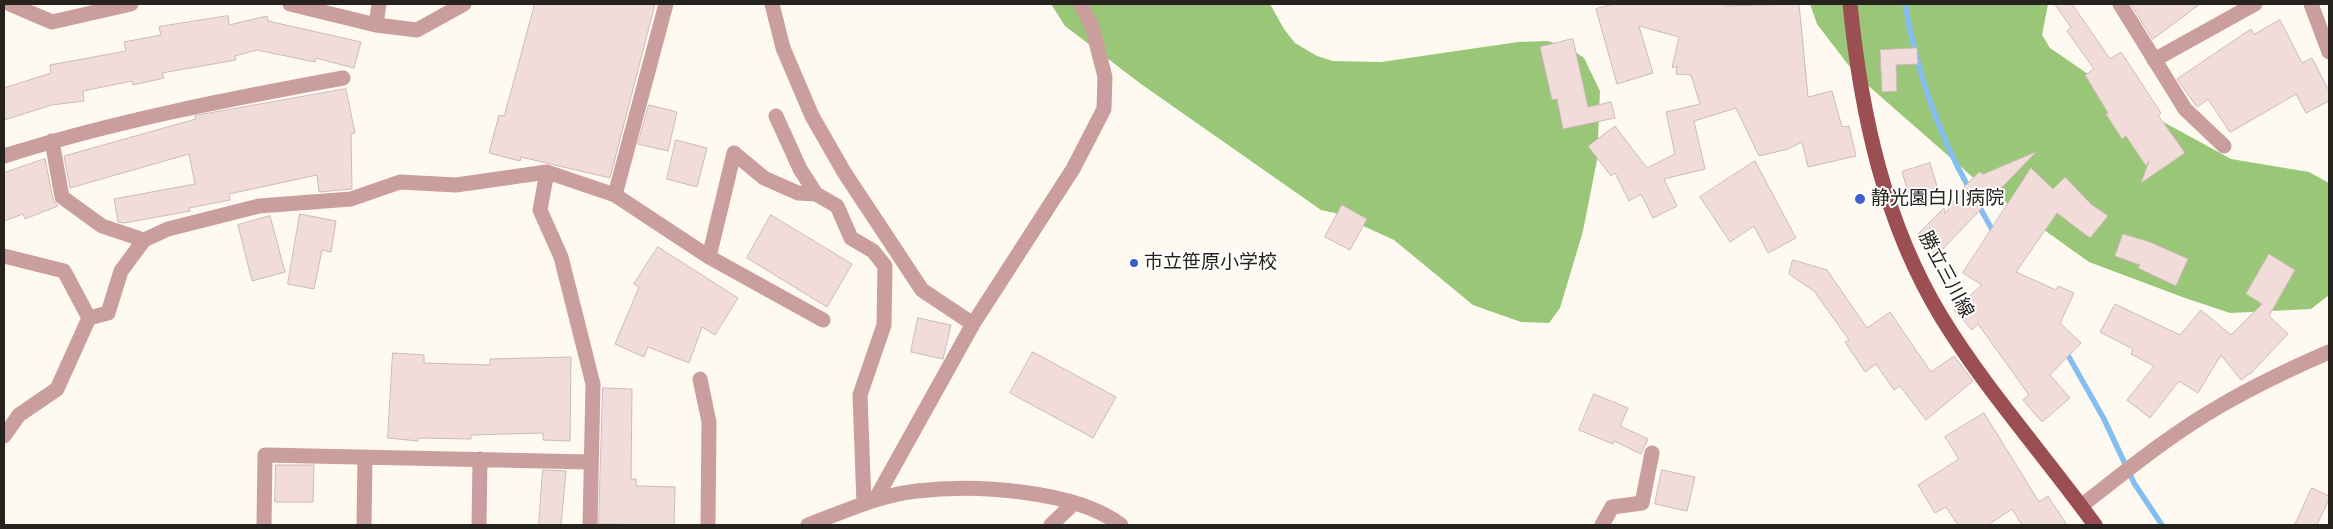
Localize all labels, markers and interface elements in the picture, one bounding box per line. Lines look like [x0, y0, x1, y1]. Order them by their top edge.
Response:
place label: 静光園白川病院 [1871, 188, 2004, 210]
marker: 静光園白川病院 [1853, 192, 1867, 206]
street label: 勝立三川線 [1913, 228, 1977, 322]
place label: 市立笹原小学校 [1144, 252, 1277, 274]
marker: 市立笹原小学校 [1128, 257, 1140, 269]

